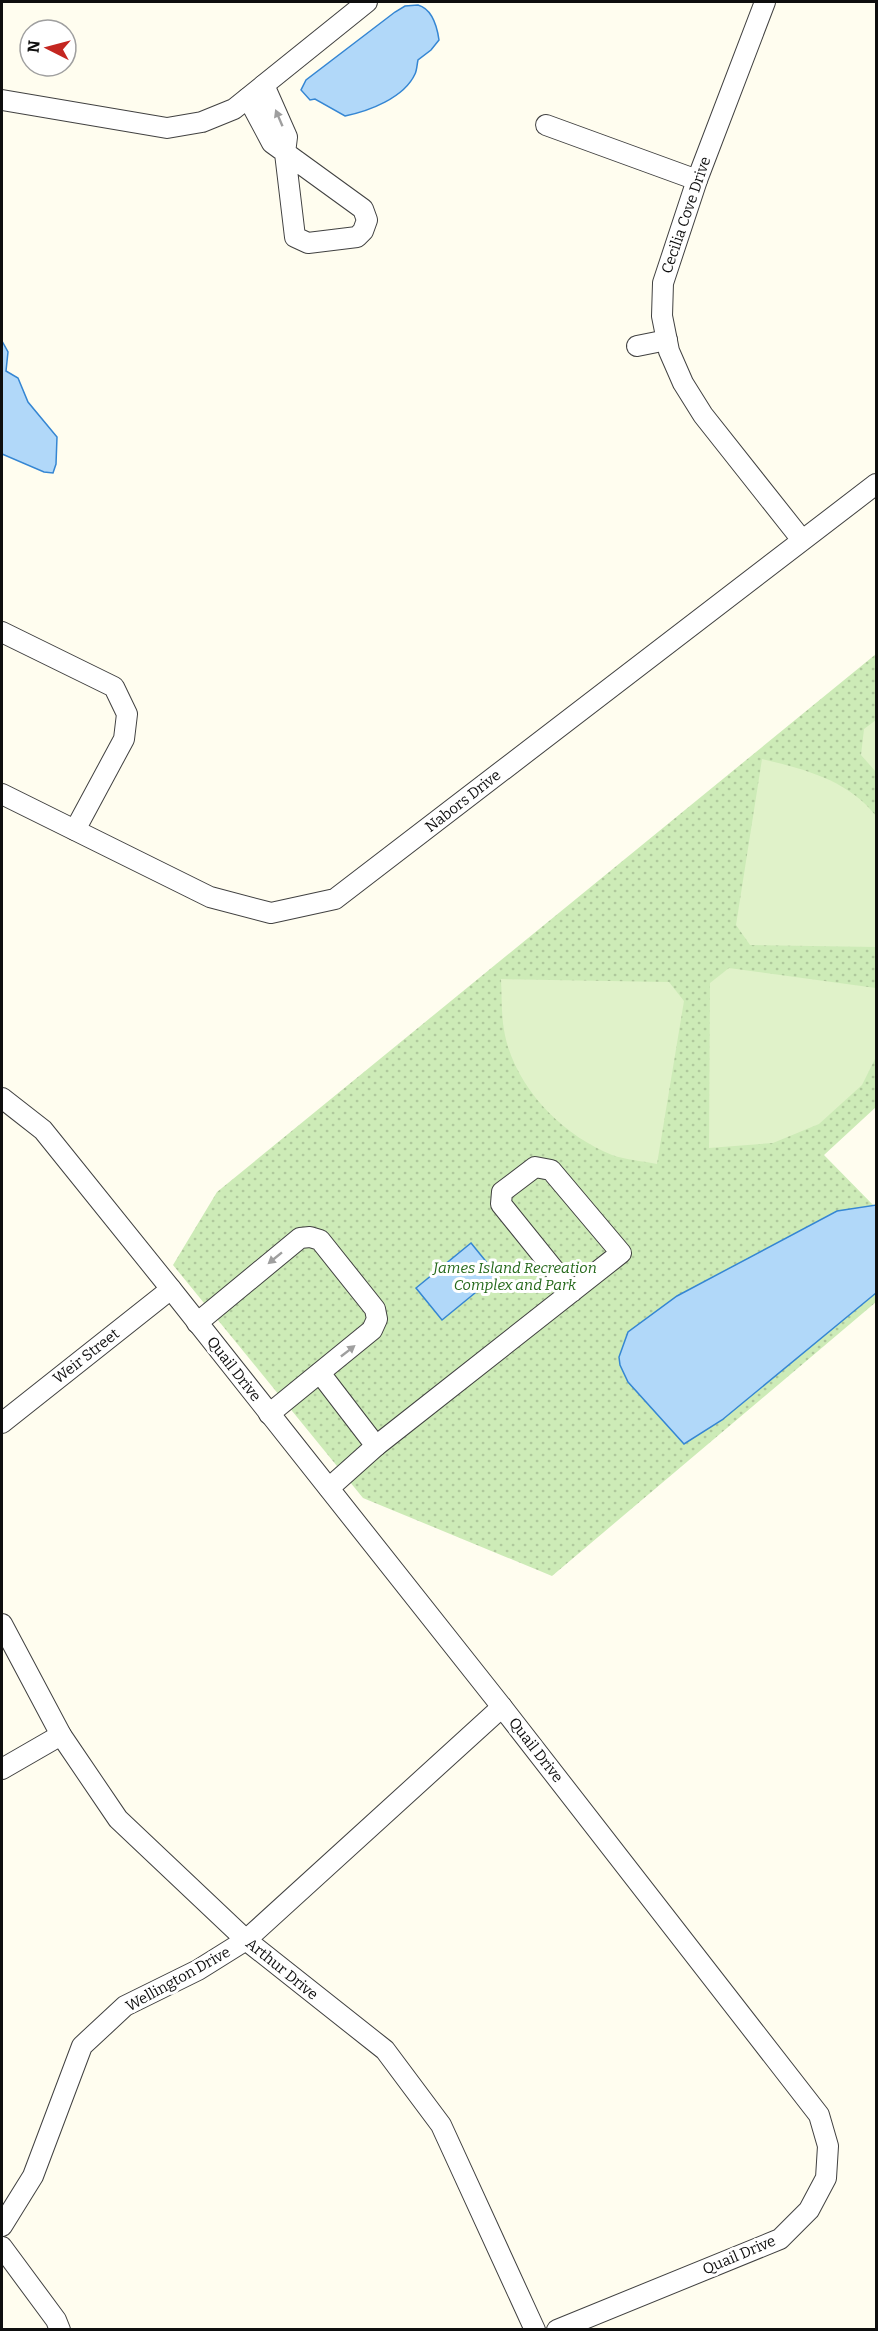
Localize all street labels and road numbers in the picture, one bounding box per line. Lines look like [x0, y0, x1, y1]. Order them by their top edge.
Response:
street label: Cecilia Cove Drive [658, 154, 714, 276]
street label: Nabors Drive [422, 766, 504, 836]
street label: Weir Street [49, 1324, 123, 1387]
street label: Quail Drive [203, 1333, 265, 1405]
street label: Quail Drive [505, 1714, 567, 1786]
street label: Arthur Drive [242, 1934, 322, 2004]
street label: Wellington Drive [123, 1943, 233, 2015]
street label: Quail Drive [700, 2232, 778, 2278]

